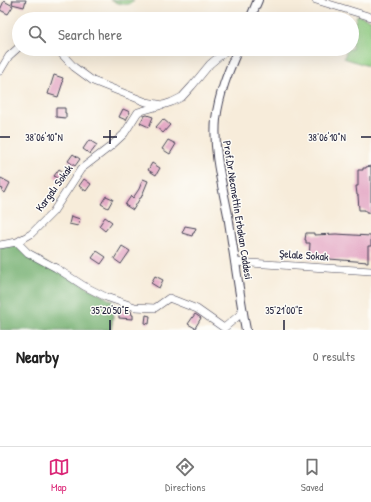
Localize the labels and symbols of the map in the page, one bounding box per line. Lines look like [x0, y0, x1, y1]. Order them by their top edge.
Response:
text: 38°06'10"N [25, 131, 63, 144]
text: 38°06'10"N [308, 131, 346, 144]
street label: Prof.Dr.Necmettin Erbakan Caddesi [220, 140, 256, 280]
street label: Kargalı Sokak [32, 162, 76, 214]
street label: Şelale Sokak [279, 246, 330, 264]
text: 35°20'50"E [91, 304, 130, 317]
text: 35°21'00"E [265, 304, 303, 317]

